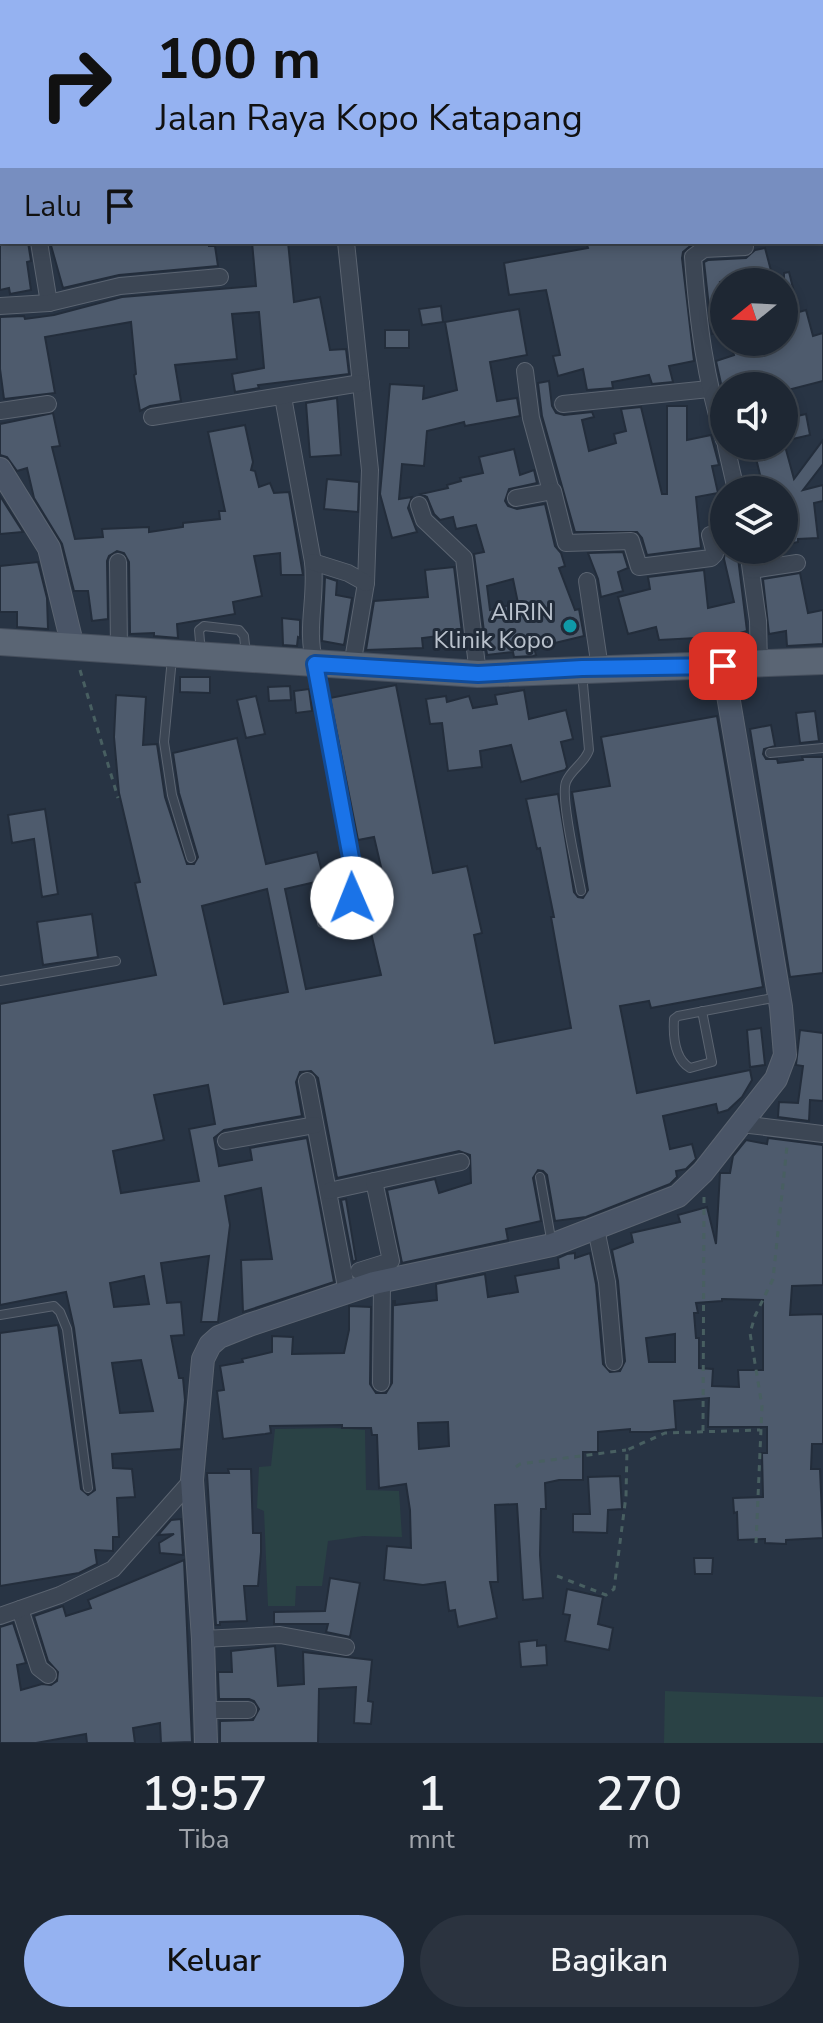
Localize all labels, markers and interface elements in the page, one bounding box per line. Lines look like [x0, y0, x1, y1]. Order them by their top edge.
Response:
text: 100 m [156, 21, 321, 98]
icon: right [24, 32, 128, 136]
text: Jalan Raya Kopo Katapang [156, 94, 583, 143]
icon: arrive [98, 184, 142, 228]
text: Lalu [24, 186, 82, 227]
north arrow [710, 268, 798, 356]
map controls [710, 268, 798, 564]
button: sound [710, 372, 798, 460]
button: layers [710, 476, 798, 564]
place label: AIRIN Klinik Kopo [434, 596, 554, 656]
marker: AIRIN Klinik Kopo [561, 617, 579, 635]
pin [689, 632, 757, 700]
icon: arrive [701, 644, 745, 688]
position arrow [310, 856, 394, 940]
text: 19:57 [141, 1761, 268, 1827]
text: 1 [417, 1761, 446, 1827]
text: 270 [596, 1761, 682, 1827]
text: Tiba [179, 1822, 230, 1857]
text: mnt [409, 1822, 455, 1857]
text: m [628, 1822, 650, 1857]
button: Keluar [24, 1915, 404, 2007]
button: Bagikan [420, 1915, 799, 2007]

